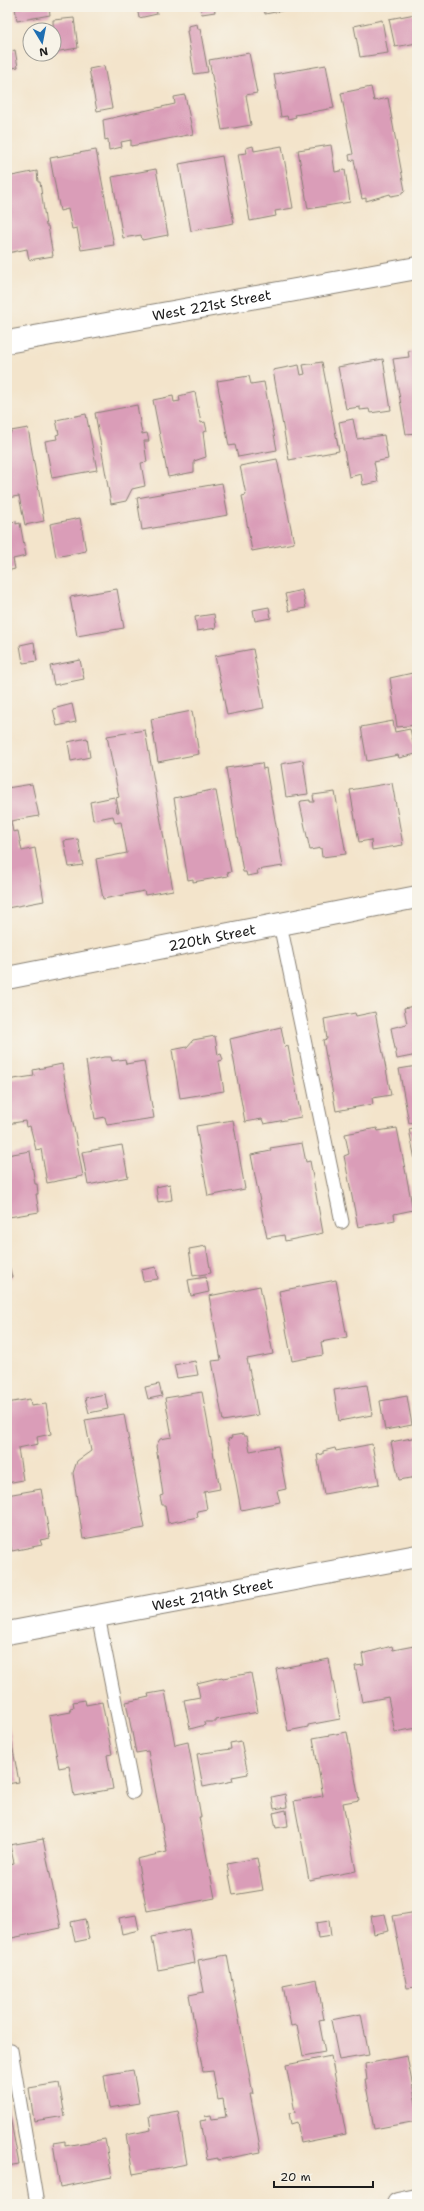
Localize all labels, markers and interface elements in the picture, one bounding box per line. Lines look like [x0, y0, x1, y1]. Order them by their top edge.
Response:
north arrow [22, 22, 62, 62]
text: N [38, 43, 49, 60]
street label: West 221st Street [151, 285, 273, 325]
street label: 220th Street [167, 920, 257, 955]
street label: West 219th Street [150, 1574, 274, 1615]
scale bar [274, 2163, 373, 2189]
text: 20 m [280, 2169, 311, 2185]

